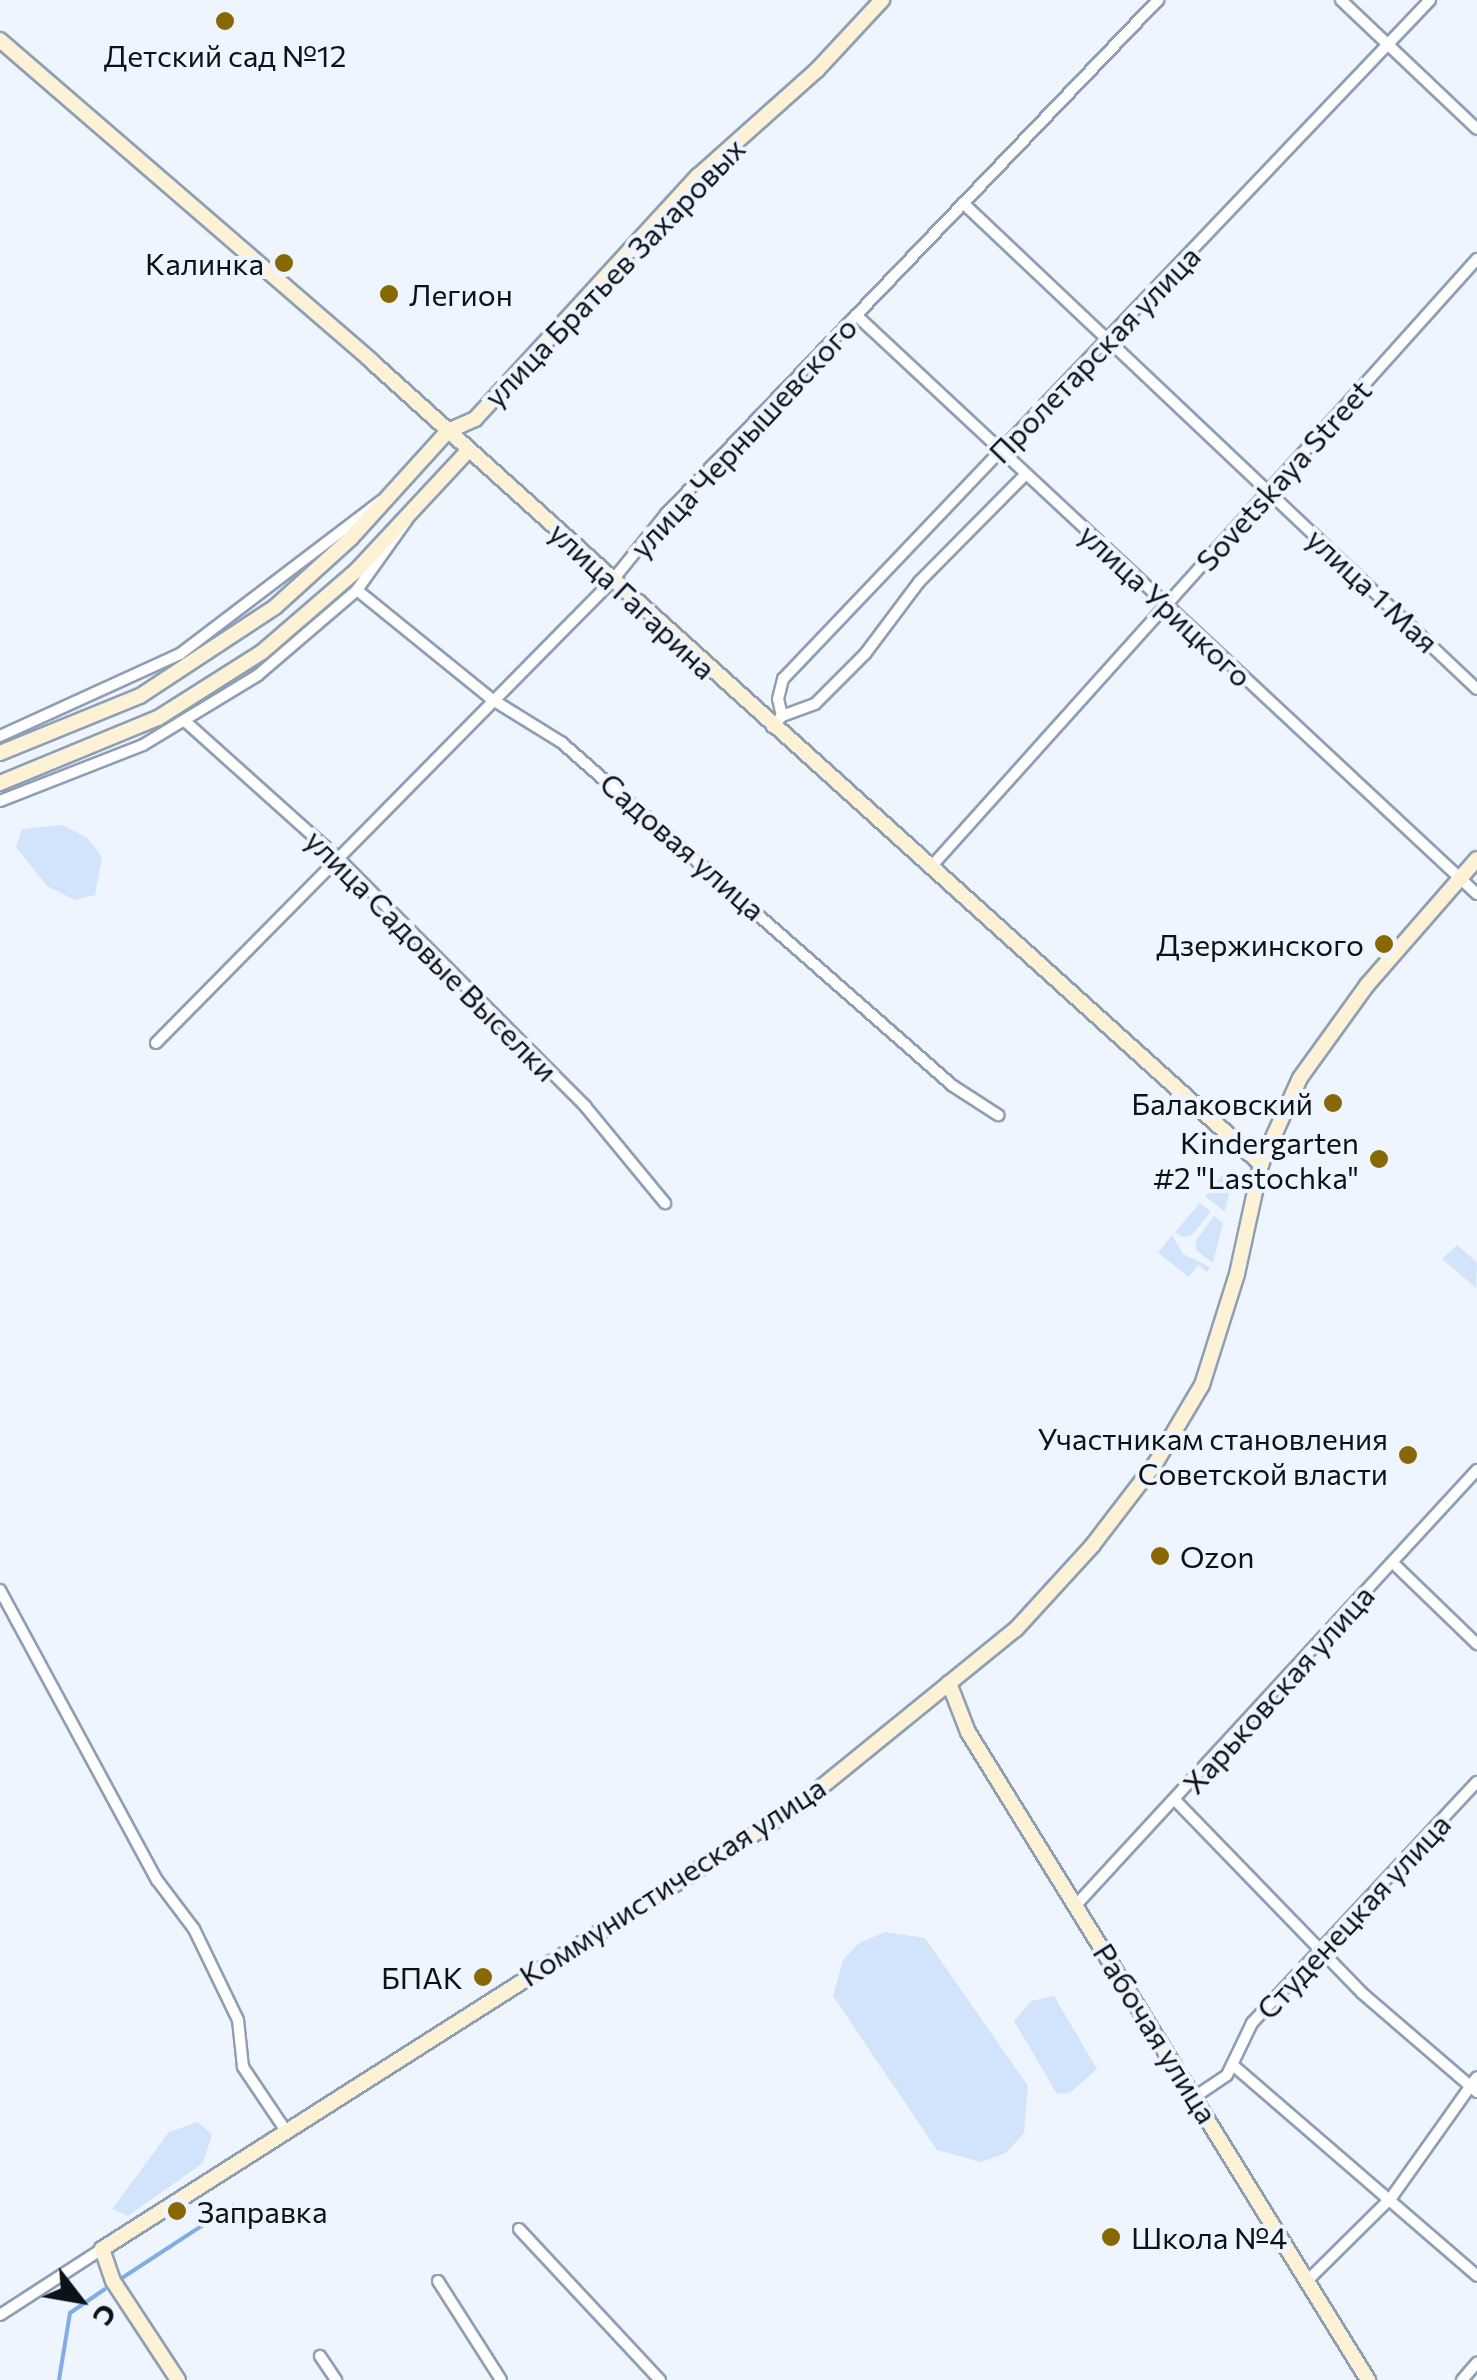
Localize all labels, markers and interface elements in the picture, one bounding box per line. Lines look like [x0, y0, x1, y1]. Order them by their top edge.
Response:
marker: Детский сад №12 [214, 10, 236, 32]
place label: Детский сад №12 [104, 37, 346, 73]
street label: улица Братьев Захаровых [476, 130, 752, 414]
street label: Пролетарская улица [981, 238, 1207, 470]
place label: Калинка [145, 245, 264, 281]
marker: Калинка [273, 252, 295, 274]
place label: Легион [409, 276, 513, 312]
marker: Легион [378, 283, 400, 305]
street label: улица Чернышевского [622, 309, 864, 565]
street label: Sovetskaya Street [1188, 372, 1378, 578]
street label: улица Гагарина [543, 514, 723, 686]
street label: улица Урицкого [1072, 516, 1260, 694]
street label: улица 1 Мая [1300, 520, 1446, 660]
street label: Садовая улица [593, 765, 773, 927]
street label: улица Садовые Выселки [299, 822, 565, 1088]
place label: Дзержинского [1156, 926, 1364, 962]
marker: Дзержинского [1373, 933, 1395, 955]
place label: Балаковский [1131, 1085, 1313, 1121]
marker: Балаковский [1322, 1092, 1344, 1114]
place label: Kindergarten #2 "Lastochka" [1153, 1124, 1359, 1194]
marker: Kindergarten #2 "Lastochka" [1368, 1148, 1390, 1170]
place label: Участникам становления Советской власти [1038, 1420, 1388, 1490]
marker: Участникам становления Советской власти [1397, 1444, 1419, 1466]
place label: Ozon [1180, 1538, 1254, 1574]
marker: Ozon [1149, 1545, 1171, 1567]
street label: Харьковская улица [1175, 1577, 1381, 1801]
street label: Коммунистическая улица [512, 1769, 832, 1993]
street label: Студенецкая улица [1249, 1806, 1457, 2026]
street label: Рабочая улица [1086, 1936, 1226, 2130]
place label: БПАК [381, 1959, 463, 1995]
marker: БПАК [472, 1966, 494, 1988]
place label: Заправка [197, 2193, 327, 2229]
marker: Заправка [166, 2200, 188, 2222]
place label: Школа №4 [1131, 2219, 1287, 2255]
marker: Школа №4 [1100, 2226, 1122, 2248]
north arrow [30, 2250, 130, 2350]
text: С [86, 2298, 125, 2332]

